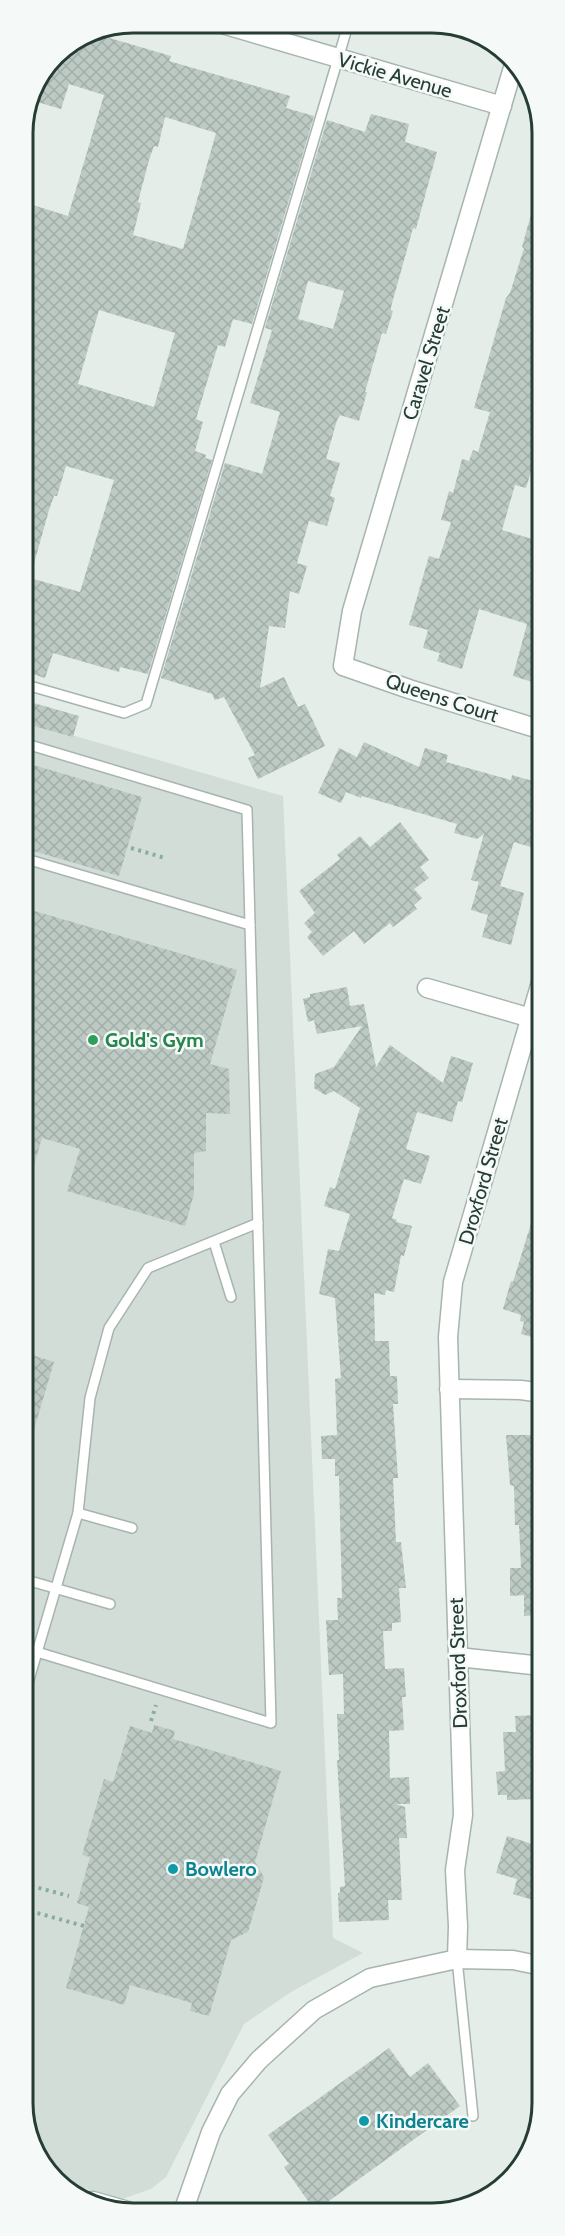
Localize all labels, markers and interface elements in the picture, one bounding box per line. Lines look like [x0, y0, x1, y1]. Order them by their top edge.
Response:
street label: Vickie Avenue [335, 47, 455, 103]
street label: Caravel Street [397, 303, 455, 423]
street label: Queens Court [383, 669, 501, 728]
place label: Gold's Gym [105, 1028, 204, 1052]
marker: Gold's Gym [86, 1033, 100, 1047]
street label: Droxford Street [453, 1114, 513, 1247]
street label: Droxford Street [444, 1597, 472, 1729]
place label: Bowlero [185, 1857, 257, 1881]
marker: Bowlero [166, 1862, 180, 1876]
place label: Kindercare [376, 2109, 469, 2133]
marker: Kindercare [357, 2114, 371, 2128]

